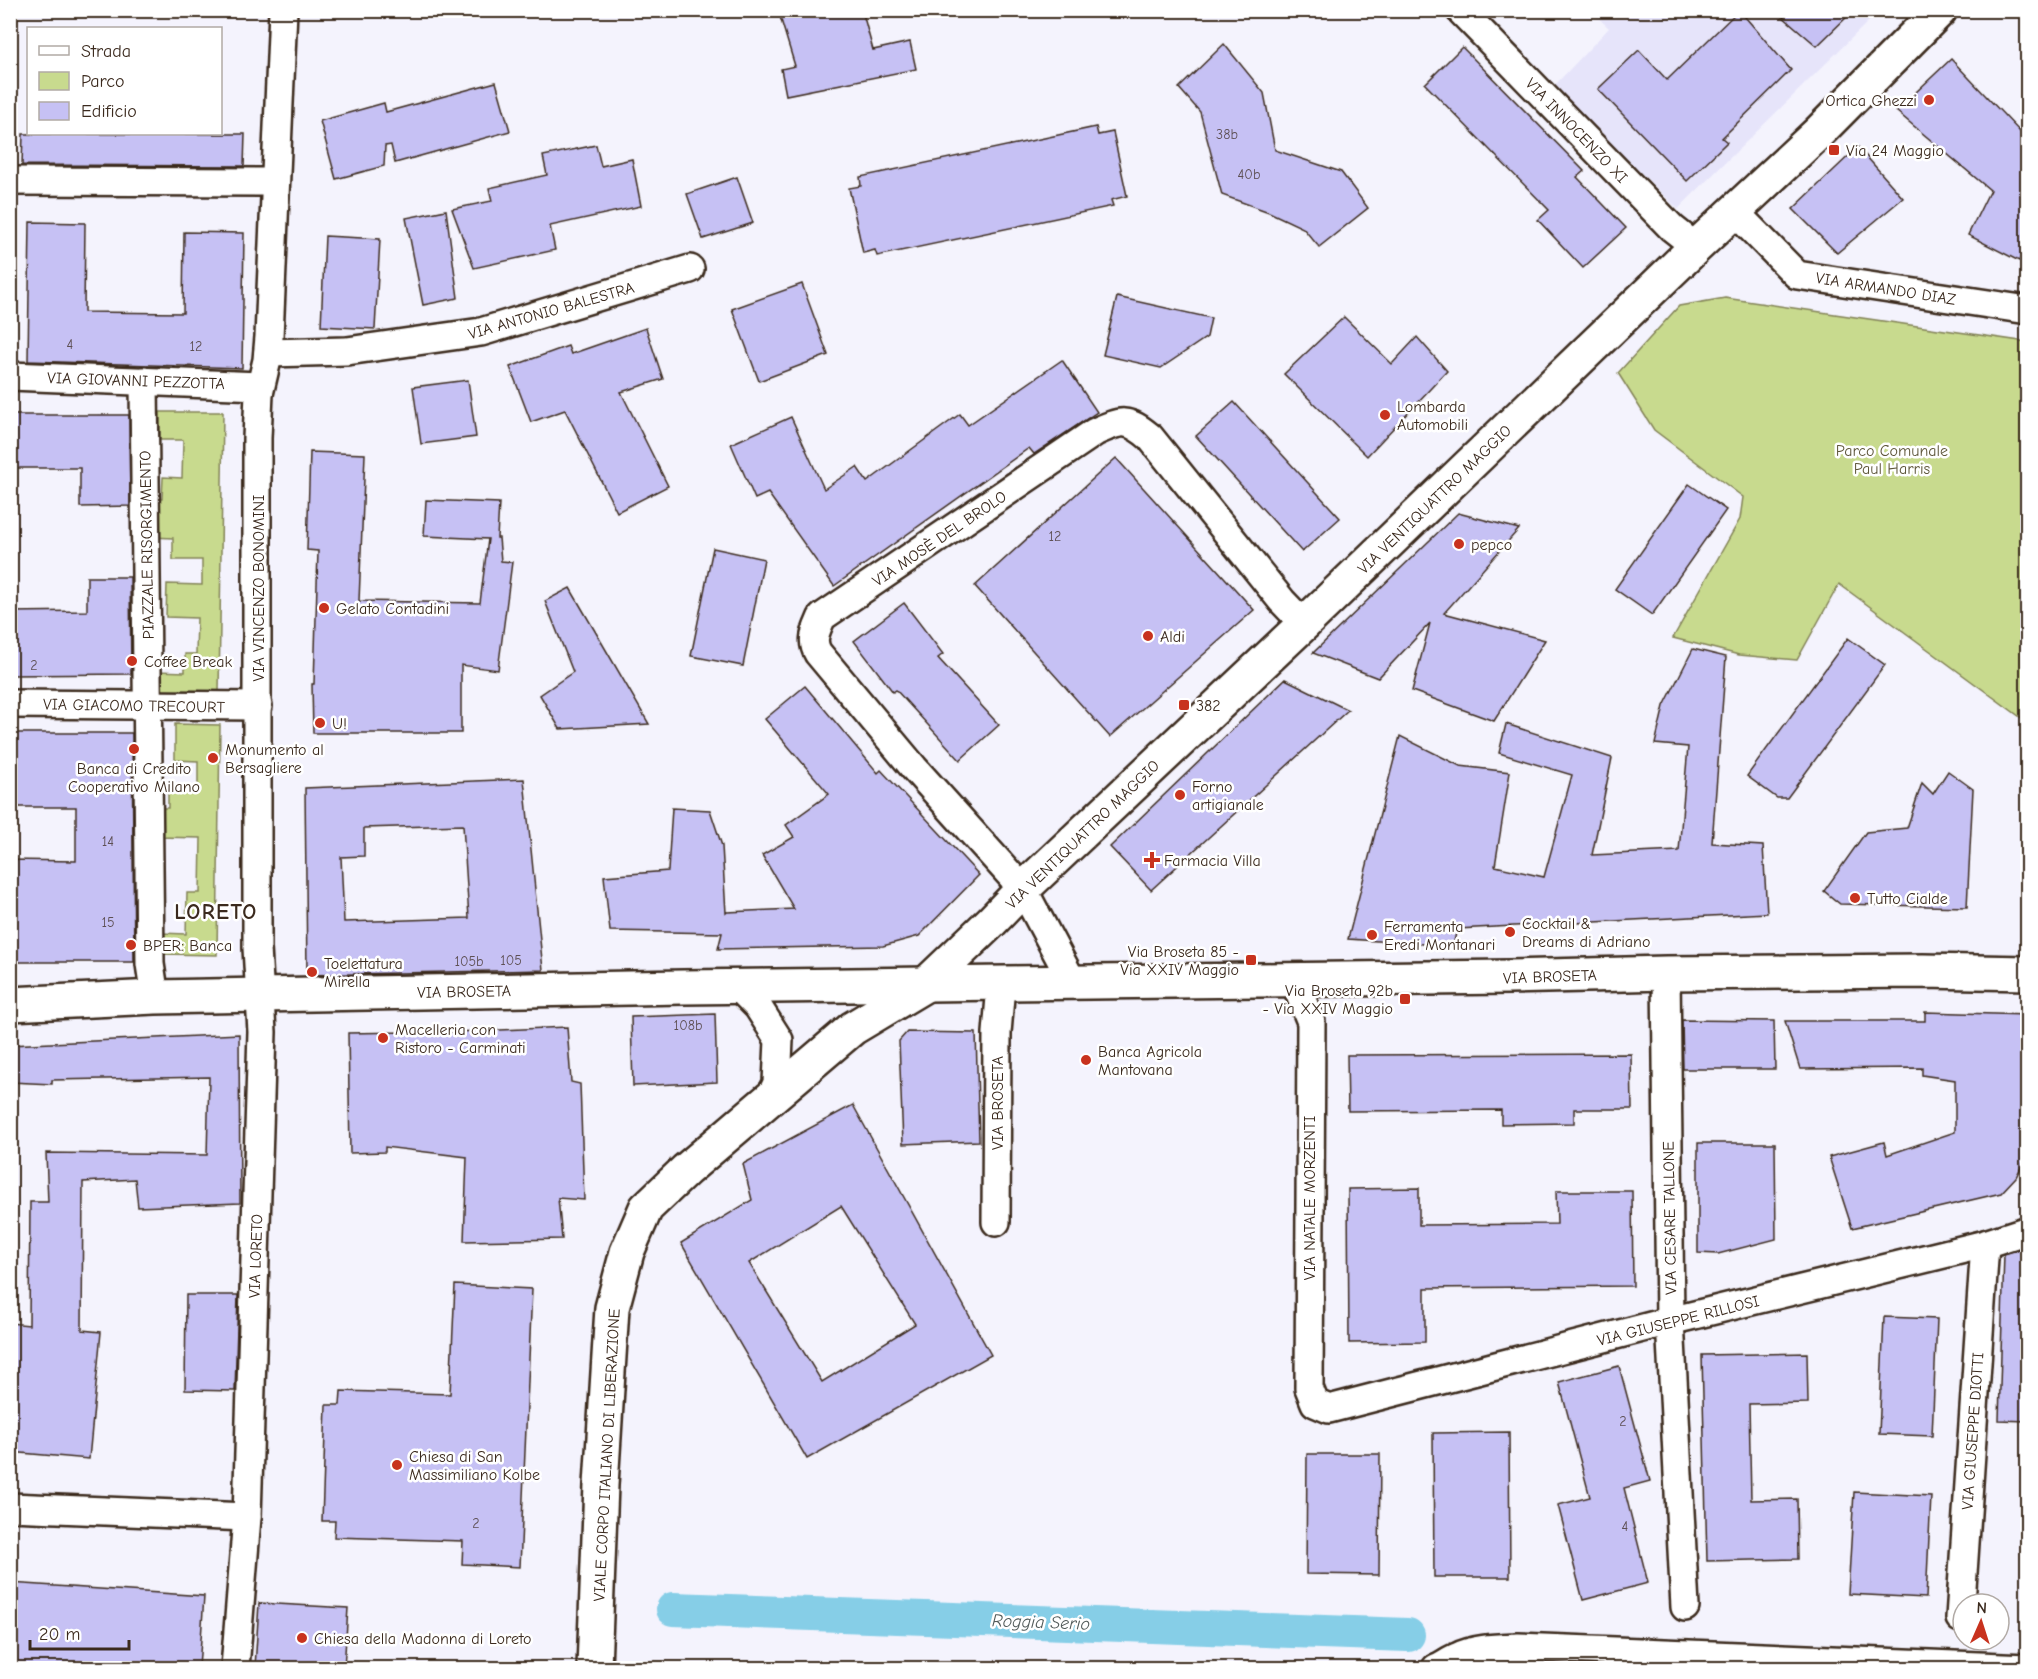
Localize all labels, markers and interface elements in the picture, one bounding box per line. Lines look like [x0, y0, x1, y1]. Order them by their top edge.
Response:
legend [27, 27, 222, 135]
text: Strada [81, 41, 131, 62]
text: Parco [81, 71, 124, 92]
street label: VIA INNOCENZO XI [1522, 75, 1631, 187]
place label: Ortica Ghezzi [1825, 92, 1917, 110]
marker: Ortica Ghezzi [1922, 93, 1936, 107]
text: Edificio [81, 101, 137, 122]
house number: 38b [1216, 126, 1238, 143]
place label: Via 24 Maggio [1846, 142, 1944, 160]
marker: Via 24 Maggio [1827, 143, 1841, 157]
house number: 40b [1238, 166, 1260, 183]
street label: VIA ARMANDO DIAZ [1814, 269, 1957, 309]
street label: VIA ANTONIO BALESTRA [466, 279, 636, 343]
house number: 4 [67, 336, 74, 353]
house number: 12 [190, 338, 202, 355]
street label: VIA GIOVANNI PEZZOTTA [47, 369, 225, 393]
place label: Lombarda Automobili [1397, 398, 1468, 434]
marker: Lombarda Automobili [1378, 408, 1392, 422]
street label: VIA VENTIQUATTRO MAGGIO [1354, 422, 1515, 578]
park label: Parco Comunale Paul Harris [1836, 442, 1948, 478]
street label: PIAZZALE RISORGIMENTO [136, 450, 158, 640]
street label: VIA MOSÈ DEL BROLO [869, 486, 1010, 590]
street label: VIA VINCENZO BONOMINI [250, 495, 268, 681]
house number: 12 [1049, 528, 1061, 545]
place label: pepco [1471, 536, 1512, 554]
marker: pepco [1452, 537, 1466, 551]
place label: Gelato Contadini [336, 600, 449, 618]
marker: Gelato Contadini [317, 601, 331, 615]
place label: Aldi [1160, 628, 1185, 646]
marker: Aldi [1141, 629, 1155, 643]
place label: Coffee Break [144, 653, 232, 671]
marker: Coffee Break [125, 654, 139, 668]
house number: 2 [30, 657, 38, 674]
street label: VIA GIACOMO TRECOURT [43, 695, 226, 717]
place label: 382 [1196, 697, 1221, 715]
marker: 382 [1177, 698, 1191, 712]
place label: U! [332, 715, 347, 733]
marker: U! [313, 716, 327, 730]
place label: Monumento al Bersagliere [225, 741, 324, 777]
marker: Banca di Credito Cooperativo Milano [127, 742, 141, 756]
marker: Monumento al Bersagliere [206, 751, 220, 765]
street label: VIA VENTIQUATTRO MAGGIO [1002, 757, 1163, 913]
place label: Banca di Credito Cooperativo Milano [68, 760, 200, 796]
place label: Forno artigianale [1192, 778, 1264, 814]
marker: Forno artigianale [1173, 788, 1187, 802]
house number: 14 [102, 833, 114, 850]
place label: Farmacia Villa [1164, 852, 1261, 870]
marker: Farmacia Villa [1145, 853, 1159, 867]
place label: Tutto Cialde [1867, 890, 1948, 908]
marker: Tutto Cialde [1848, 891, 1862, 905]
district label: LORETO [174, 899, 258, 925]
house number: 15 [101, 914, 115, 931]
place label: Cocktail & Dreams di Adriano [1522, 915, 1650, 951]
place label: Ferramenta Eredi Montanari [1384, 918, 1495, 954]
marker: Cocktail & Dreams di Adriano [1503, 925, 1517, 939]
marker: Ferramenta Eredi Montanari [1365, 928, 1379, 942]
place label: BPER: Banca [143, 937, 232, 955]
marker: BPER: Banca [124, 938, 138, 952]
place label: Via Broseta 85 - Via XXIV Maggio [1120, 943, 1239, 979]
house number: 105 [500, 952, 522, 969]
house number: 105b [454, 953, 484, 970]
marker: Via Broseta 85 - Via XXIV Maggio [1244, 953, 1258, 967]
place label: Toelettatura Mirella [324, 955, 403, 991]
marker: Toelettatura Mirella [305, 965, 319, 979]
street label: VIA BROSETA [1503, 966, 1597, 988]
street label: VIA BROSETA [417, 982, 511, 1002]
place label: Via Broseta 92b - Via XXIV Maggio [1263, 982, 1393, 1018]
marker: Via Broseta 92b - Via XXIV Maggio [1398, 992, 1412, 1006]
house number: 108b [674, 1017, 702, 1034]
place label: Macelleria con Ristoro - Carminati [395, 1021, 526, 1057]
marker: Macelleria con Ristoro - Carminati [376, 1031, 390, 1045]
place label: Banca Agricola Mantovana [1098, 1043, 1202, 1079]
marker: Banca Agricola Mantovana [1079, 1053, 1093, 1067]
street label: VIA BROSETA [989, 1056, 1007, 1150]
street label: VIA NATALE MORZENTI [1301, 1116, 1319, 1280]
street label: VIA CESARE TALLONE [1660, 1141, 1680, 1295]
street label: VIA LORETO [246, 1214, 266, 1298]
street label: VIA GIUSEPPE RILLOSI [1595, 1292, 1761, 1350]
street label: VIALE CORPO ITALIANO DI LIBERAZIONE [590, 1308, 624, 1602]
street label: VIA GIUSEPPE DIOTTI [1959, 1352, 1987, 1510]
house number: 2 [1619, 1413, 1627, 1430]
place label: Chiesa di San Massimiliano Kolbe [409, 1448, 540, 1484]
marker: Chiesa di San Massimiliano Kolbe [390, 1458, 404, 1472]
house number: 2 [472, 1515, 480, 1532]
house number: 4 [1622, 1518, 1629, 1535]
north arrow [1951, 1592, 2011, 1652]
text: N [1976, 1599, 1987, 1617]
water label: Roggia Serio [992, 1610, 1090, 1635]
scale bar [30, 1613, 129, 1651]
text: 20 m [39, 1624, 80, 1645]
place label: Chiesa della Madonna di Loreto [314, 1630, 532, 1648]
marker: Chiesa della Madonna di Loreto [295, 1631, 309, 1645]

